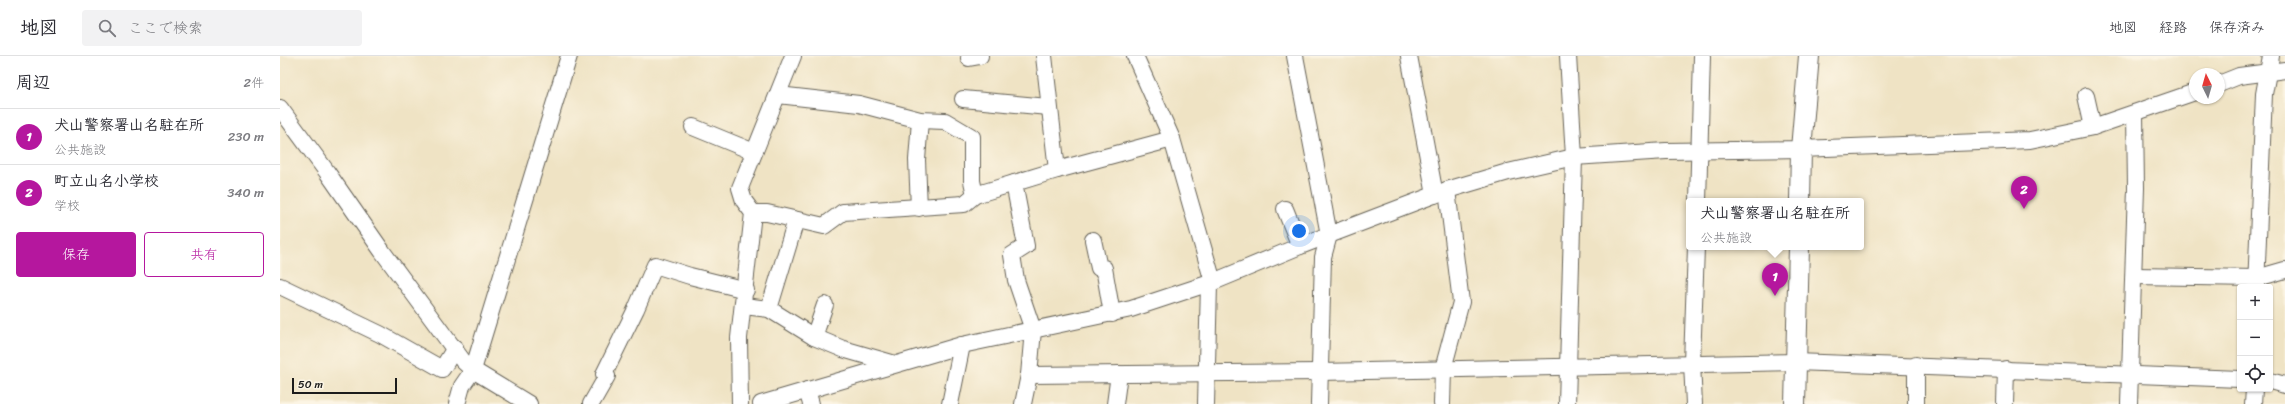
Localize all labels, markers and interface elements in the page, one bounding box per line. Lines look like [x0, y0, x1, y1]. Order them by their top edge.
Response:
search box [82, 10, 362, 46]
text: 地図 [20, 11, 58, 44]
text: ここで検索 [128, 15, 203, 41]
text: 地図 [2109, 15, 2137, 40]
text: 経路 [2159, 15, 2187, 40]
text: 保存済み [2209, 15, 2265, 40]
icon: search [96, 17, 118, 39]
text: 周辺 [16, 67, 50, 97]
north arrow [2189, 68, 2225, 104]
text: 2件 [243, 71, 264, 94]
text: 犬山警察署山名駐在所 [54, 112, 204, 138]
text: 1 [26, 125, 32, 148]
text: 230 m [228, 125, 264, 148]
text: 公共施設 [54, 138, 106, 161]
text: 町立山名小学校 [54, 168, 159, 194]
pin: 2 [2011, 176, 2037, 209]
text: 2 [25, 181, 33, 204]
text: 340 m [227, 181, 264, 204]
text: 学校 [54, 194, 80, 217]
popup [1686, 198, 1864, 250]
text: 犬山警察署山名駐在所 [1700, 200, 1850, 226]
your location [1289, 221, 1309, 241]
text: 公共施設 [1700, 226, 1752, 249]
button: 保存 [16, 232, 136, 277]
button: 共有 [144, 232, 264, 277]
pin: 1 [1762, 263, 1788, 296]
map controls [2237, 284, 2273, 392]
button: + [2237, 284, 2273, 320]
button: − [2237, 320, 2273, 356]
button: locate [2237, 356, 2273, 392]
text: 50 m [298, 375, 323, 394]
scale bar [292, 376, 397, 395]

